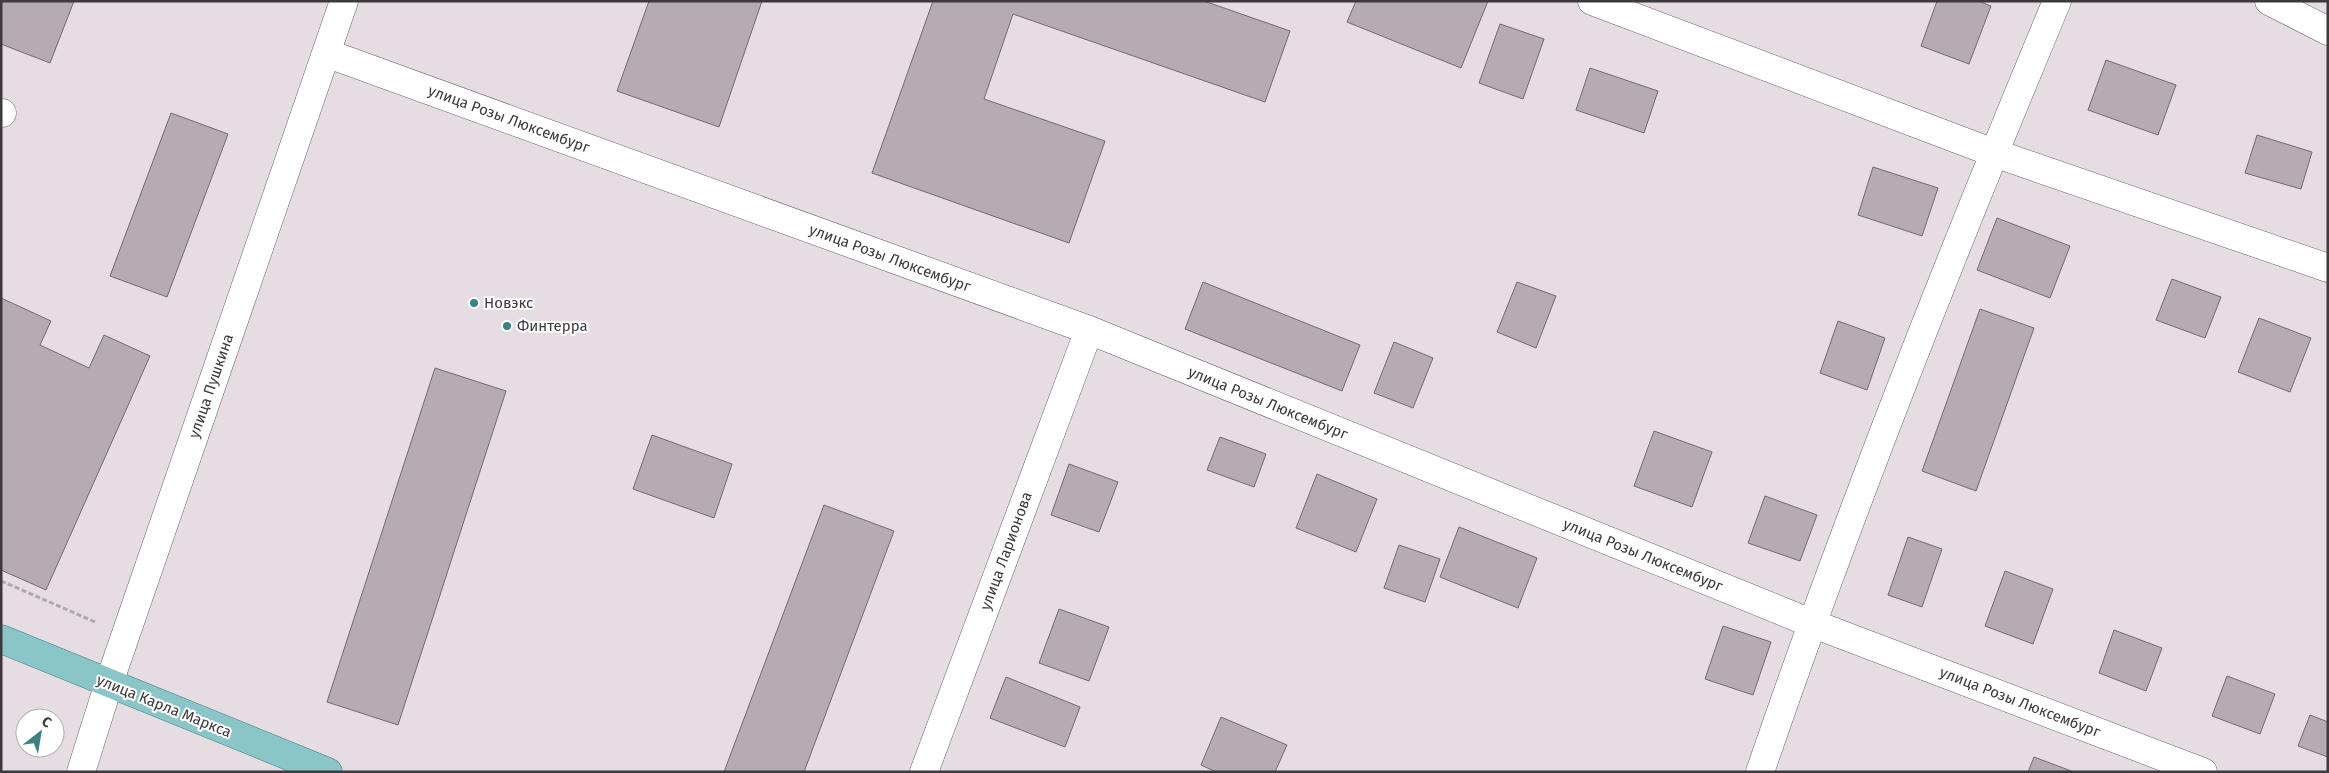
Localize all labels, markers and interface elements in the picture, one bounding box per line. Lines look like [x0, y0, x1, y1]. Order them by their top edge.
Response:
street label: улица Розы Люксембург [426, 81, 593, 157]
street label: улица Розы Люксембург [807, 220, 974, 296]
place label: Новэкс [484, 294, 533, 312]
marker: Новэкс [468, 297, 480, 309]
place label: Финтерра [517, 317, 588, 335]
marker: Финтерра [501, 320, 513, 332]
street label: улица Пушкина [185, 332, 237, 440]
street label: улица Розы Люксембург [1186, 363, 1351, 444]
street label: улица Ларионова [976, 489, 1036, 613]
street label: улица Розы Люксембург [1561, 515, 1726, 596]
street label: улица Розы Люксембург [1937, 663, 2103, 741]
street label: улица Карла Маркса [94, 671, 234, 741]
north arrow [15, 708, 65, 758]
text: С [39, 713, 54, 732]

